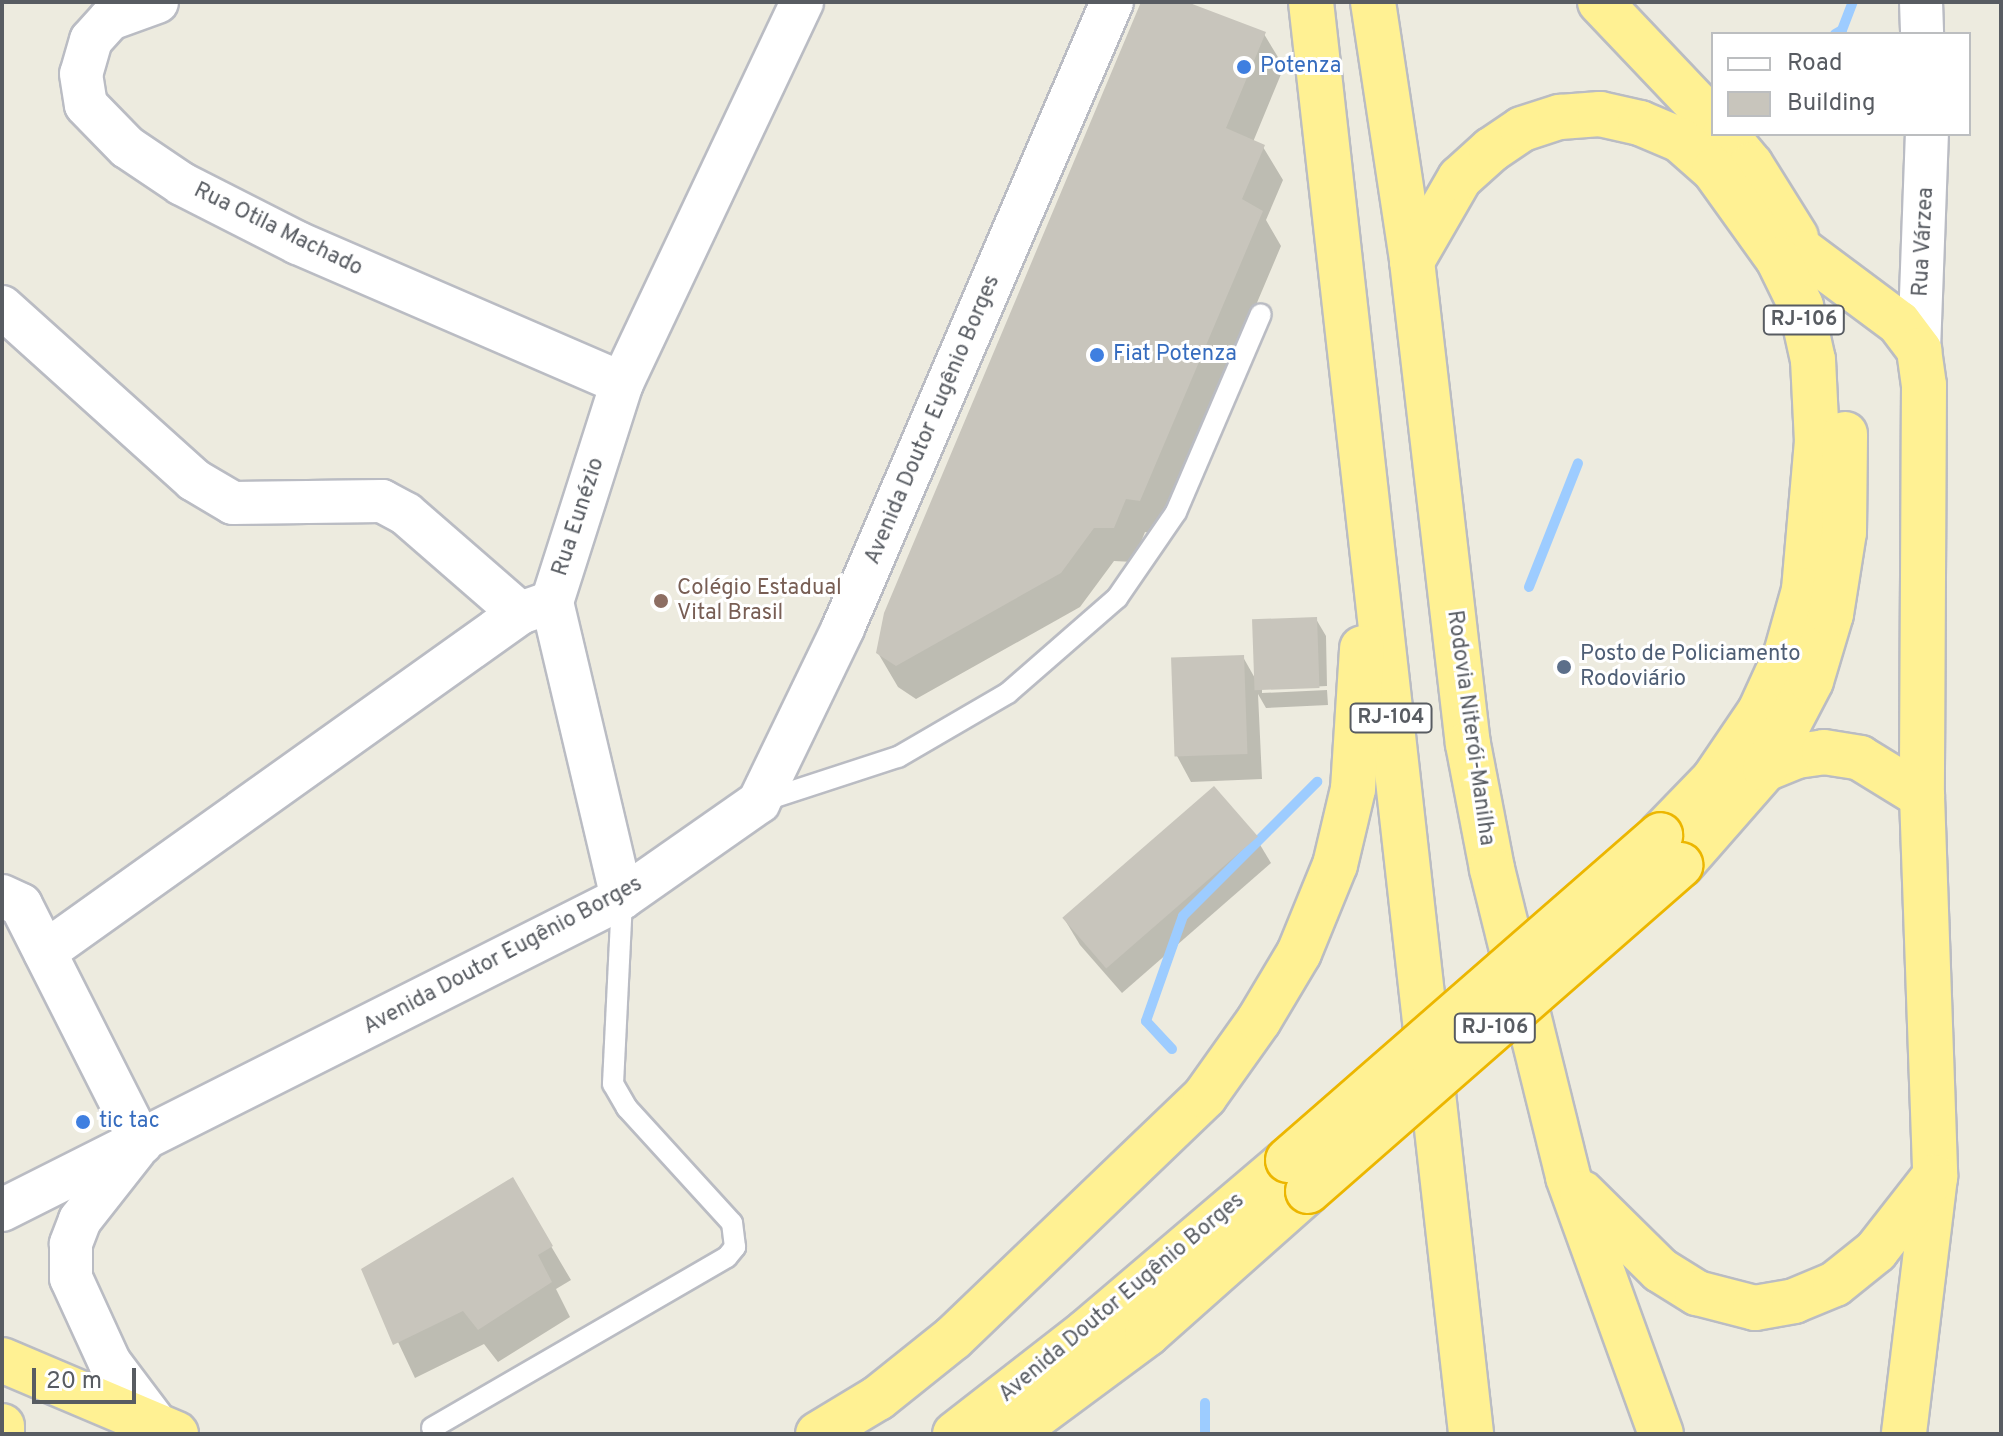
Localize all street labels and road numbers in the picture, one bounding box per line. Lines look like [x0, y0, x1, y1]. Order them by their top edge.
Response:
street label: Rua Otila Machado [189, 178, 367, 282]
street label: Rua Várzea [1908, 186, 1940, 298]
street label: Avenida Doutor Eugênio Borges [860, 271, 1006, 569]
road number: RJ-106 [1762, 304, 1846, 336]
street label: Rua Eunézio [547, 455, 611, 579]
street label: Rodovia Niterói-Manilha [1440, 609, 1500, 847]
road number: RJ-104 [1349, 702, 1433, 734]
street label: Avenida Doutor Eugênio Borges [359, 871, 647, 1041]
road number: RJ-106 [1453, 1012, 1537, 1044]
street label: Avenida Doutor Eugênio Borges [994, 1188, 1250, 1408]

